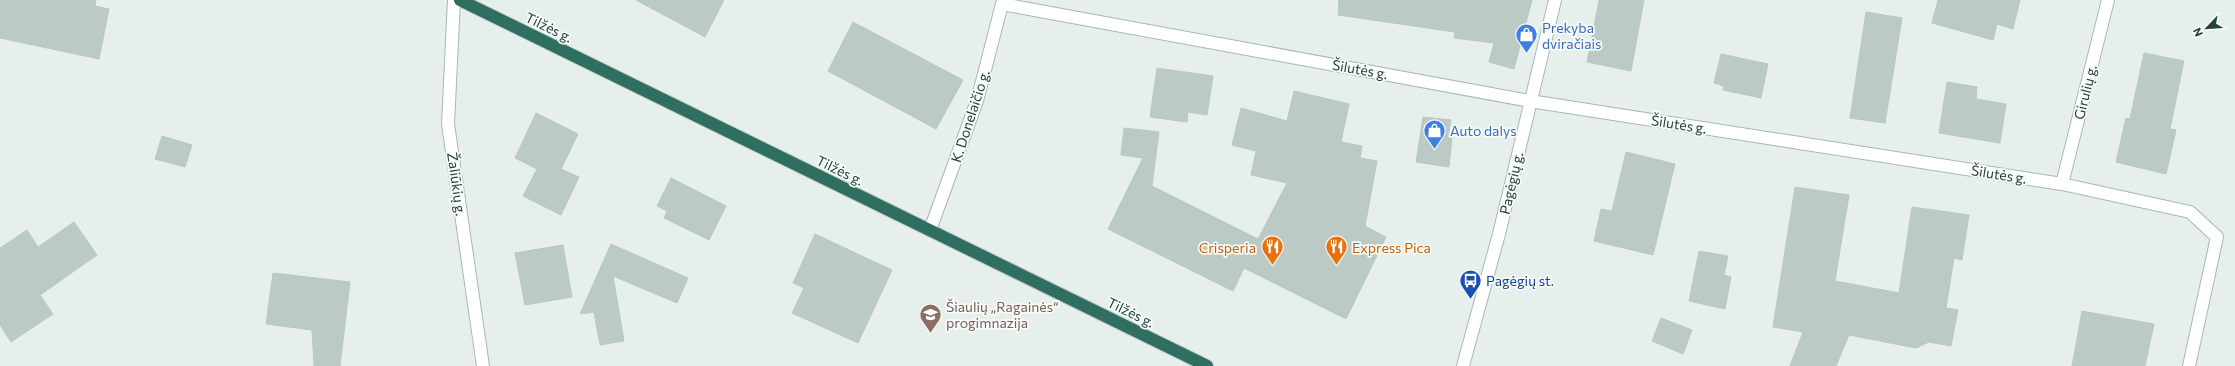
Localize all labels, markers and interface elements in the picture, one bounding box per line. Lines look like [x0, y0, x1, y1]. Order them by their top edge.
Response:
street label: Tilžės g. [523, 8, 575, 46]
north arrow [2187, 8, 2227, 48]
place label: Prekyba dviračiais [1542, 19, 1601, 52]
shop icon: Prekyba dviračiais [1514, 22, 1540, 55]
text: N [2190, 26, 2205, 39]
street label: Šilutės g. [1331, 56, 1389, 82]
street label: Girulių g. [2070, 63, 2100, 121]
street label: K. Donelaičio g. [947, 68, 993, 164]
street label: Šilutės g. [1650, 111, 1708, 137]
shop icon: Auto dalys [1421, 117, 1447, 150]
place label: Auto dalys [1450, 122, 1517, 139]
street label: Pagėgių g. [1496, 150, 1526, 216]
street label: Žaliūkių g. [444, 151, 470, 217]
street label: Tilžės g. [814, 151, 866, 189]
street label: Šilutės g. [1970, 161, 2028, 187]
restaurant icon: Crisperia [1259, 234, 1285, 267]
restaurant icon: Express Pica [1324, 234, 1350, 267]
place label: Crisperia [1199, 239, 1256, 256]
place label: Express Pica [1352, 239, 1431, 256]
bus stop icon: Pagėgių st. [1457, 267, 1483, 300]
place label: Pagėgių st. [1486, 272, 1554, 289]
street label: Tilžės g. [1105, 293, 1157, 331]
place label: Šiaulių „Ragainės“ progimnazija [946, 298, 1059, 331]
school or university icon: Šiaulių „Ragainės“ progimnazija [917, 301, 943, 334]

